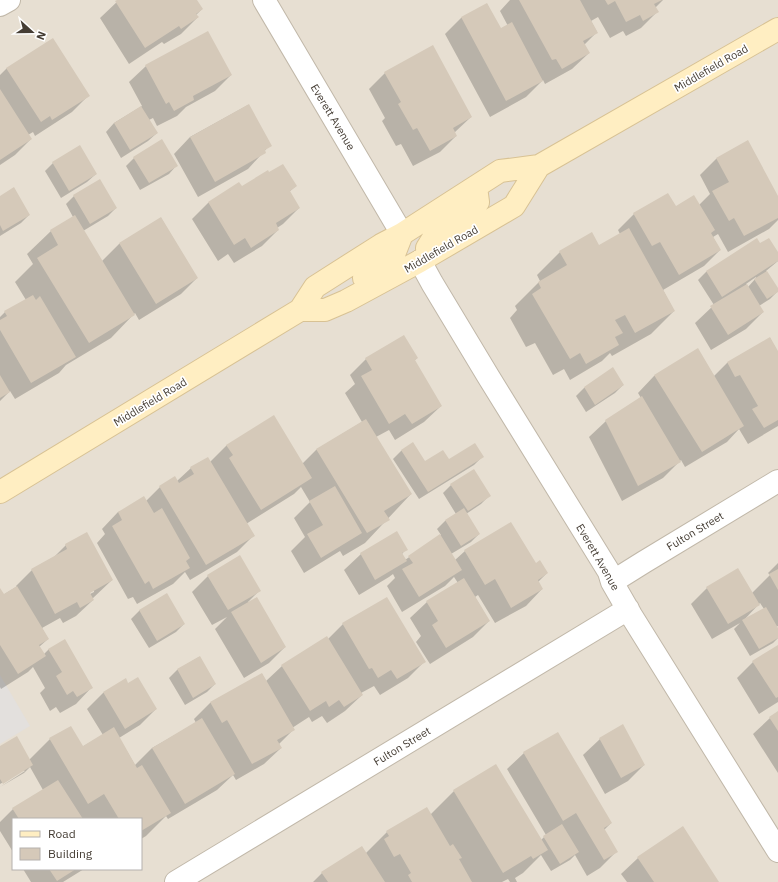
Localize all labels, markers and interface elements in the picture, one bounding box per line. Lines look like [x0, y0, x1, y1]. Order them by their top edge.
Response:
north arrow [12, 12, 52, 52]
text: N [33, 29, 49, 42]
street label: Middlefield Road [672, 41, 750, 95]
street label: Everett Avenue [308, 81, 358, 153]
street label: Middlefield Road [402, 222, 480, 276]
street label: Middlefield Road [111, 375, 189, 429]
street label: Fulton Street [664, 508, 726, 553]
street label: Everett Avenue [573, 521, 623, 593]
street label: Fulton Street [371, 723, 433, 768]
legend [12, 818, 142, 870]
text: Road [48, 826, 76, 841]
text: Building [48, 846, 93, 861]

